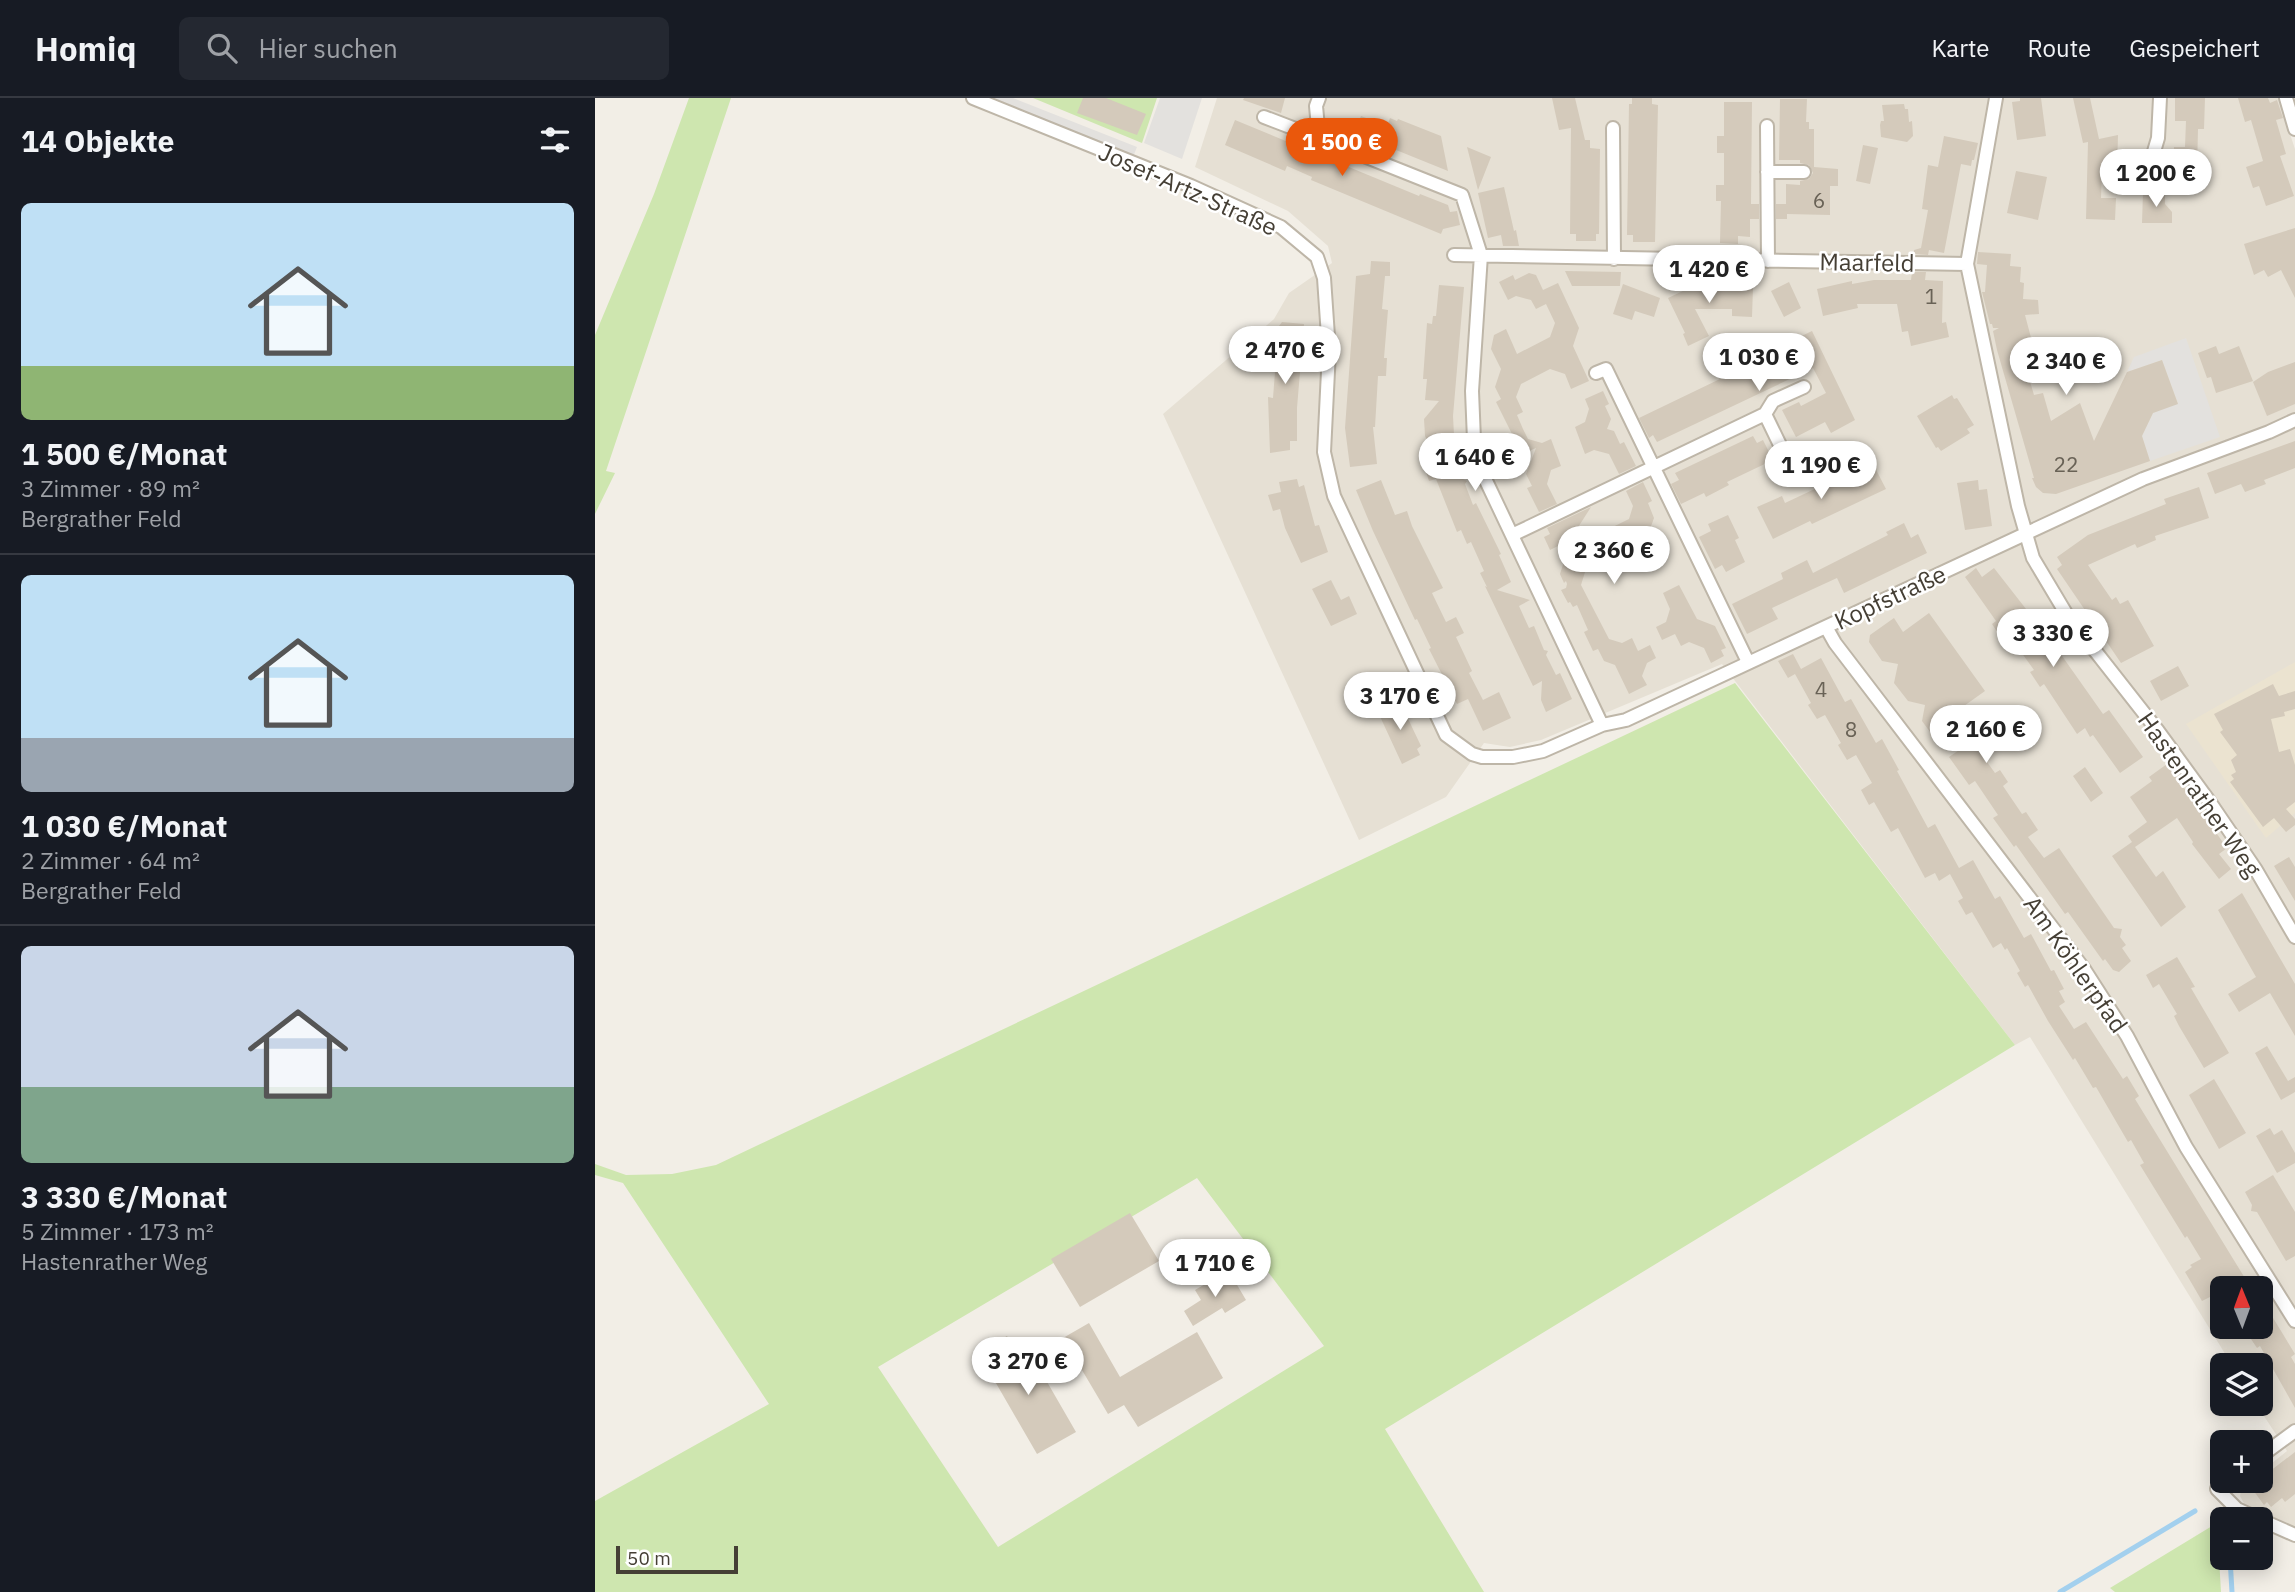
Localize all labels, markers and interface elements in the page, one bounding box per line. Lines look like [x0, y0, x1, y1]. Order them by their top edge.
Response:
search box [179, 17, 669, 80]
text: Homiq [35, 27, 137, 70]
icon: search [203, 29, 241, 67]
text: Hier suchen [259, 31, 398, 65]
text: Karte [1931, 32, 1990, 64]
text: Route [2028, 32, 2091, 64]
text: Gespeichert [2129, 32, 2260, 64]
pin: 1 500 € [1277, 118, 1407, 178]
text: 14 Objekte [21, 121, 174, 160]
icon: filters [536, 121, 574, 159]
text: 1 500 € [1302, 126, 1382, 156]
street label: Josef-Artz-Straße [1094, 135, 1282, 243]
pin: 1 200 € [2091, 150, 2221, 209]
text: 1 200 € [2116, 157, 2196, 187]
house number: 6 [1813, 186, 1825, 214]
street label: Maarfeld [1819, 245, 1915, 279]
pin: 1 420 € [1644, 246, 1774, 305]
icon: home [235, 248, 361, 374]
text: 1 420 € [1669, 253, 1749, 283]
house number: 1 [1925, 282, 1937, 310]
pin: 2 470 € [1220, 327, 1350, 386]
text: 2 470 € [1245, 334, 1325, 364]
pin: 1 030 € [1694, 334, 1824, 393]
pin: 2 340 € [2001, 338, 2131, 397]
text: 1 030 € [1719, 341, 1799, 371]
text: 2 340 € [2026, 345, 2106, 375]
text: 1 500 €/Monat [21, 434, 228, 473]
pin: 1 640 € [1410, 434, 1540, 493]
text: 1 640 € [1435, 441, 1515, 471]
pin: 1 190 € [1756, 442, 1886, 501]
text: 1 190 € [1781, 449, 1861, 479]
house number: 22 [2053, 450, 2079, 478]
text: 3 Zimmer · 89 m² [21, 473, 200, 503]
text: Bergrather Feld [21, 503, 181, 533]
pin: 2 360 € [1549, 526, 1679, 586]
text: 2 360 € [1574, 534, 1654, 564]
street label: Kopfstraße [1829, 557, 1951, 637]
pin: 3 330 € [1988, 610, 2118, 669]
text: 3 330 € [2013, 617, 2093, 647]
icon: home [235, 620, 361, 746]
pin: 3 170 € [1335, 672, 1465, 732]
house number: 4 [1815, 675, 1827, 703]
text: 3 170 € [1360, 680, 1440, 710]
street label: Hastenrather Weg [2131, 705, 2269, 883]
pin: 2 160 € [1921, 706, 2051, 765]
text: 2 160 € [1946, 713, 2026, 743]
house number: 8 [1845, 715, 1857, 743]
text: 1 030 €/Monat [21, 806, 228, 845]
text: 2 Zimmer · 64 m² [21, 845, 200, 875]
text: Bergrather Feld [21, 875, 181, 905]
street label: Am Köhlerpfad [2017, 889, 2135, 1039]
icon: home [235, 991, 361, 1117]
text: 3 330 €/Monat [21, 1177, 228, 1216]
text: 5 Zimmer · 173 m² [21, 1216, 214, 1246]
pin: 1 710 € [1150, 1240, 1280, 1299]
text: Hastenrather Weg [21, 1246, 207, 1276]
text: 1 710 € [1175, 1247, 1255, 1277]
north arrow [2210, 1276, 2273, 1339]
map controls [2210, 1276, 2273, 1570]
pin: 3 270 € [963, 1338, 1093, 1397]
text: 3 270 € [988, 1345, 1068, 1375]
button: layers [2210, 1353, 2273, 1416]
button: + [2210, 1430, 2273, 1493]
button: − [2210, 1507, 2273, 1570]
scale bar [616, 1543, 739, 1575]
text: 50 m [627, 1546, 671, 1570]

